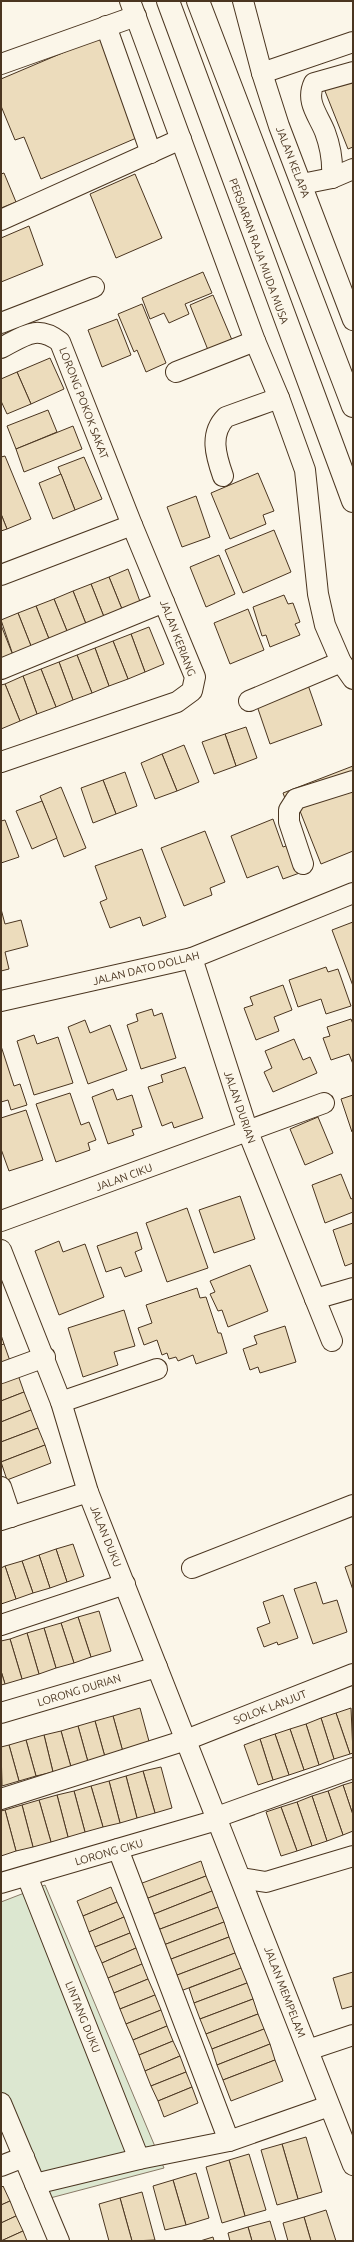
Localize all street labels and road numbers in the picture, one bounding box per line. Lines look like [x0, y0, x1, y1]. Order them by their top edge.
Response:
street label: JALAN KELAPA [274, 125, 312, 200]
street label: PERSIARAN RAJA MUDA MUSA [227, 177, 291, 326]
street label: LORONG POKOK SAKAT [57, 345, 111, 461]
street label: JALAN KERIANG [158, 598, 198, 678]
street label: JALAN DATO DOLLAH [91, 949, 201, 987]
street label: JALAN DURIAN [222, 1069, 258, 1145]
street label: JALAN CIKU [94, 1161, 154, 1193]
street label: JALAN DUKU [88, 1503, 124, 1569]
street label: LORONG DURIAN [36, 1672, 122, 1708]
street label: SOLOK LANJUT [232, 1688, 308, 1726]
street label: LORONG CIKU [73, 1837, 145, 1867]
street label: JALAN MEMPELAM [262, 1945, 308, 2039]
street label: LINTANG DUKU [63, 1979, 103, 2055]

